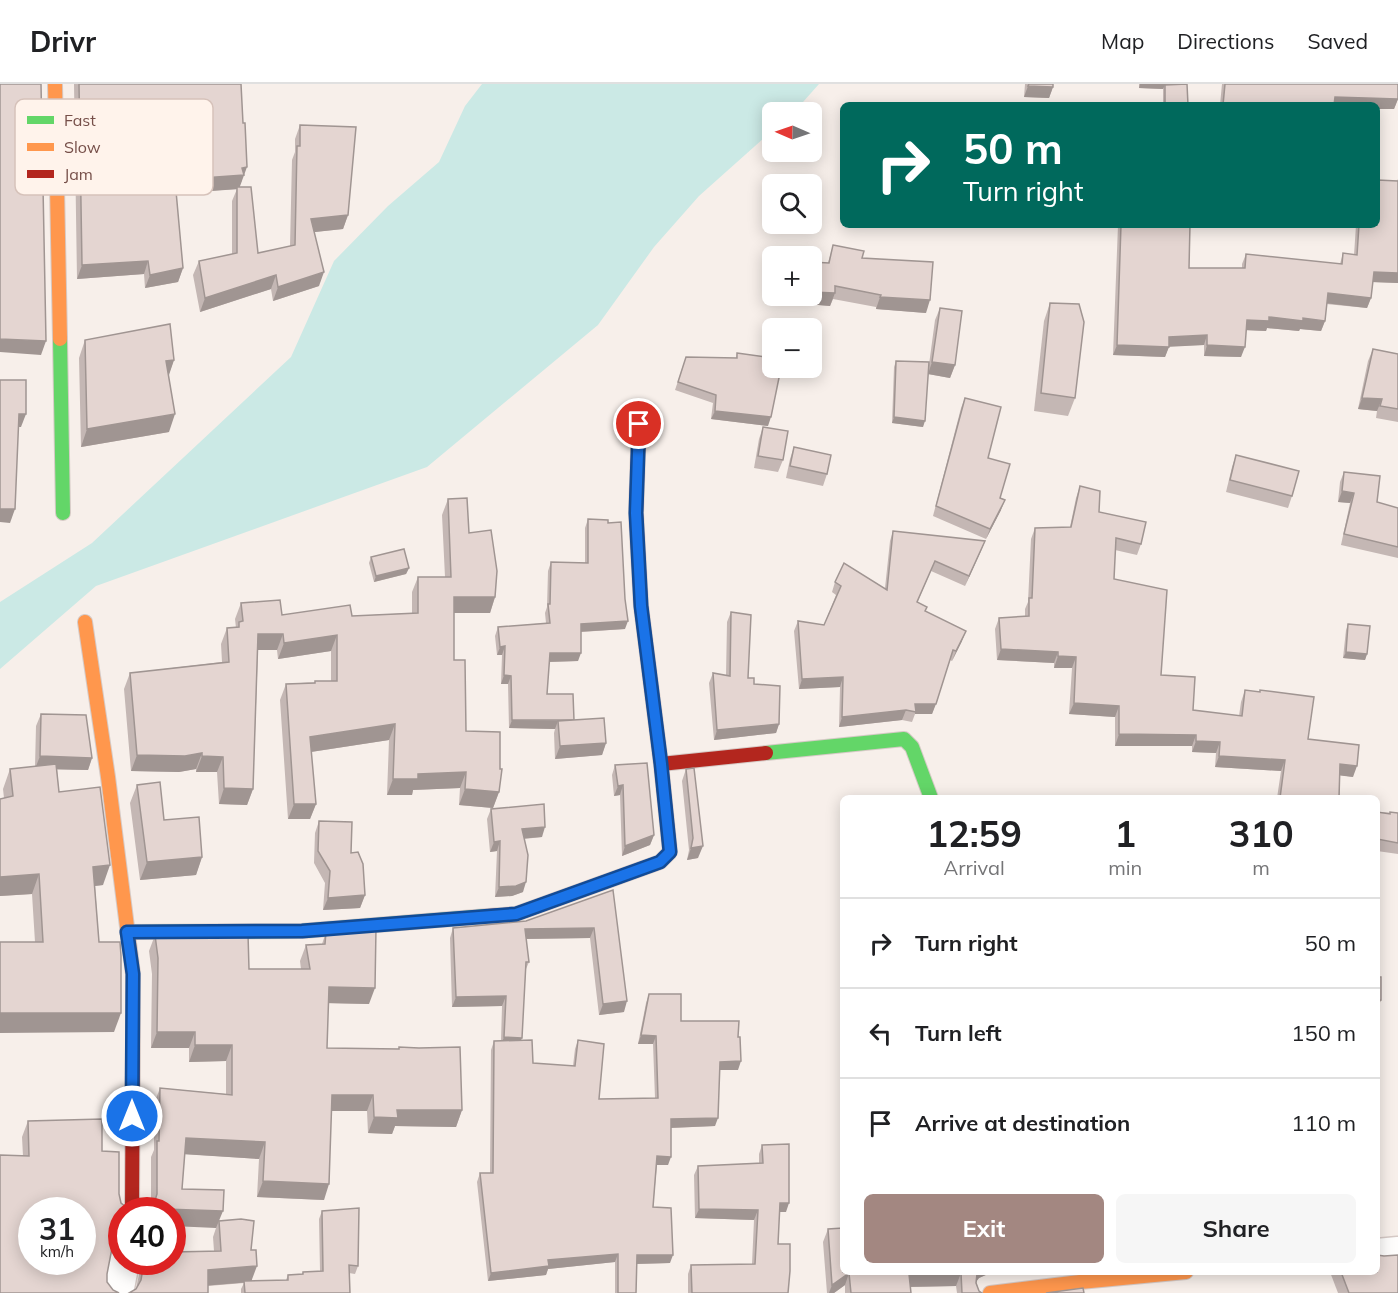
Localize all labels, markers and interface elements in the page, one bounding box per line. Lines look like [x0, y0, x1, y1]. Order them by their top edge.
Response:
text: Drivr [30, 24, 96, 59]
text: Map [1101, 28, 1144, 54]
text: Directions [1177, 28, 1274, 54]
text: Saved [1307, 28, 1368, 54]
legend [15, 99, 213, 195]
north arrow [762, 102, 822, 162]
map controls [762, 102, 822, 378]
text: Fast [64, 110, 96, 130]
text: 50 m [963, 122, 1063, 175]
icon: right [864, 126, 942, 204]
text: Slow [64, 137, 101, 157]
text: Jam [64, 164, 93, 184]
button: search [762, 174, 822, 234]
text: Turn right [963, 174, 1083, 208]
button: + [762, 246, 822, 306]
button: − [762, 318, 822, 378]
pin [613, 398, 664, 449]
icon: arrive [622, 407, 655, 440]
text: 12:59 [926, 811, 1022, 856]
text: 1 [1114, 811, 1136, 856]
text: 310 [1229, 811, 1294, 856]
text: Arrival [944, 855, 1005, 880]
text: min [1108, 855, 1142, 880]
text: m [1252, 855, 1270, 880]
icon: right [864, 927, 897, 960]
text: Turn right [915, 929, 1018, 957]
text: 50 m [1305, 929, 1356, 957]
icon: left [864, 1017, 897, 1050]
text: Turn left [915, 1019, 1002, 1047]
text: 150 m [1291, 1019, 1356, 1047]
position arrow [100, 1084, 164, 1148]
icon: arrive [864, 1107, 897, 1140]
text: Arrive at destination [915, 1109, 1130, 1137]
text: 110 m [1291, 1109, 1356, 1137]
button: Exit [864, 1194, 1104, 1263]
button: Share [1116, 1194, 1356, 1263]
speed limit sign: 40 [108, 1197, 186, 1275]
text: 31 [39, 1210, 75, 1248]
text: km/h [40, 1242, 74, 1261]

